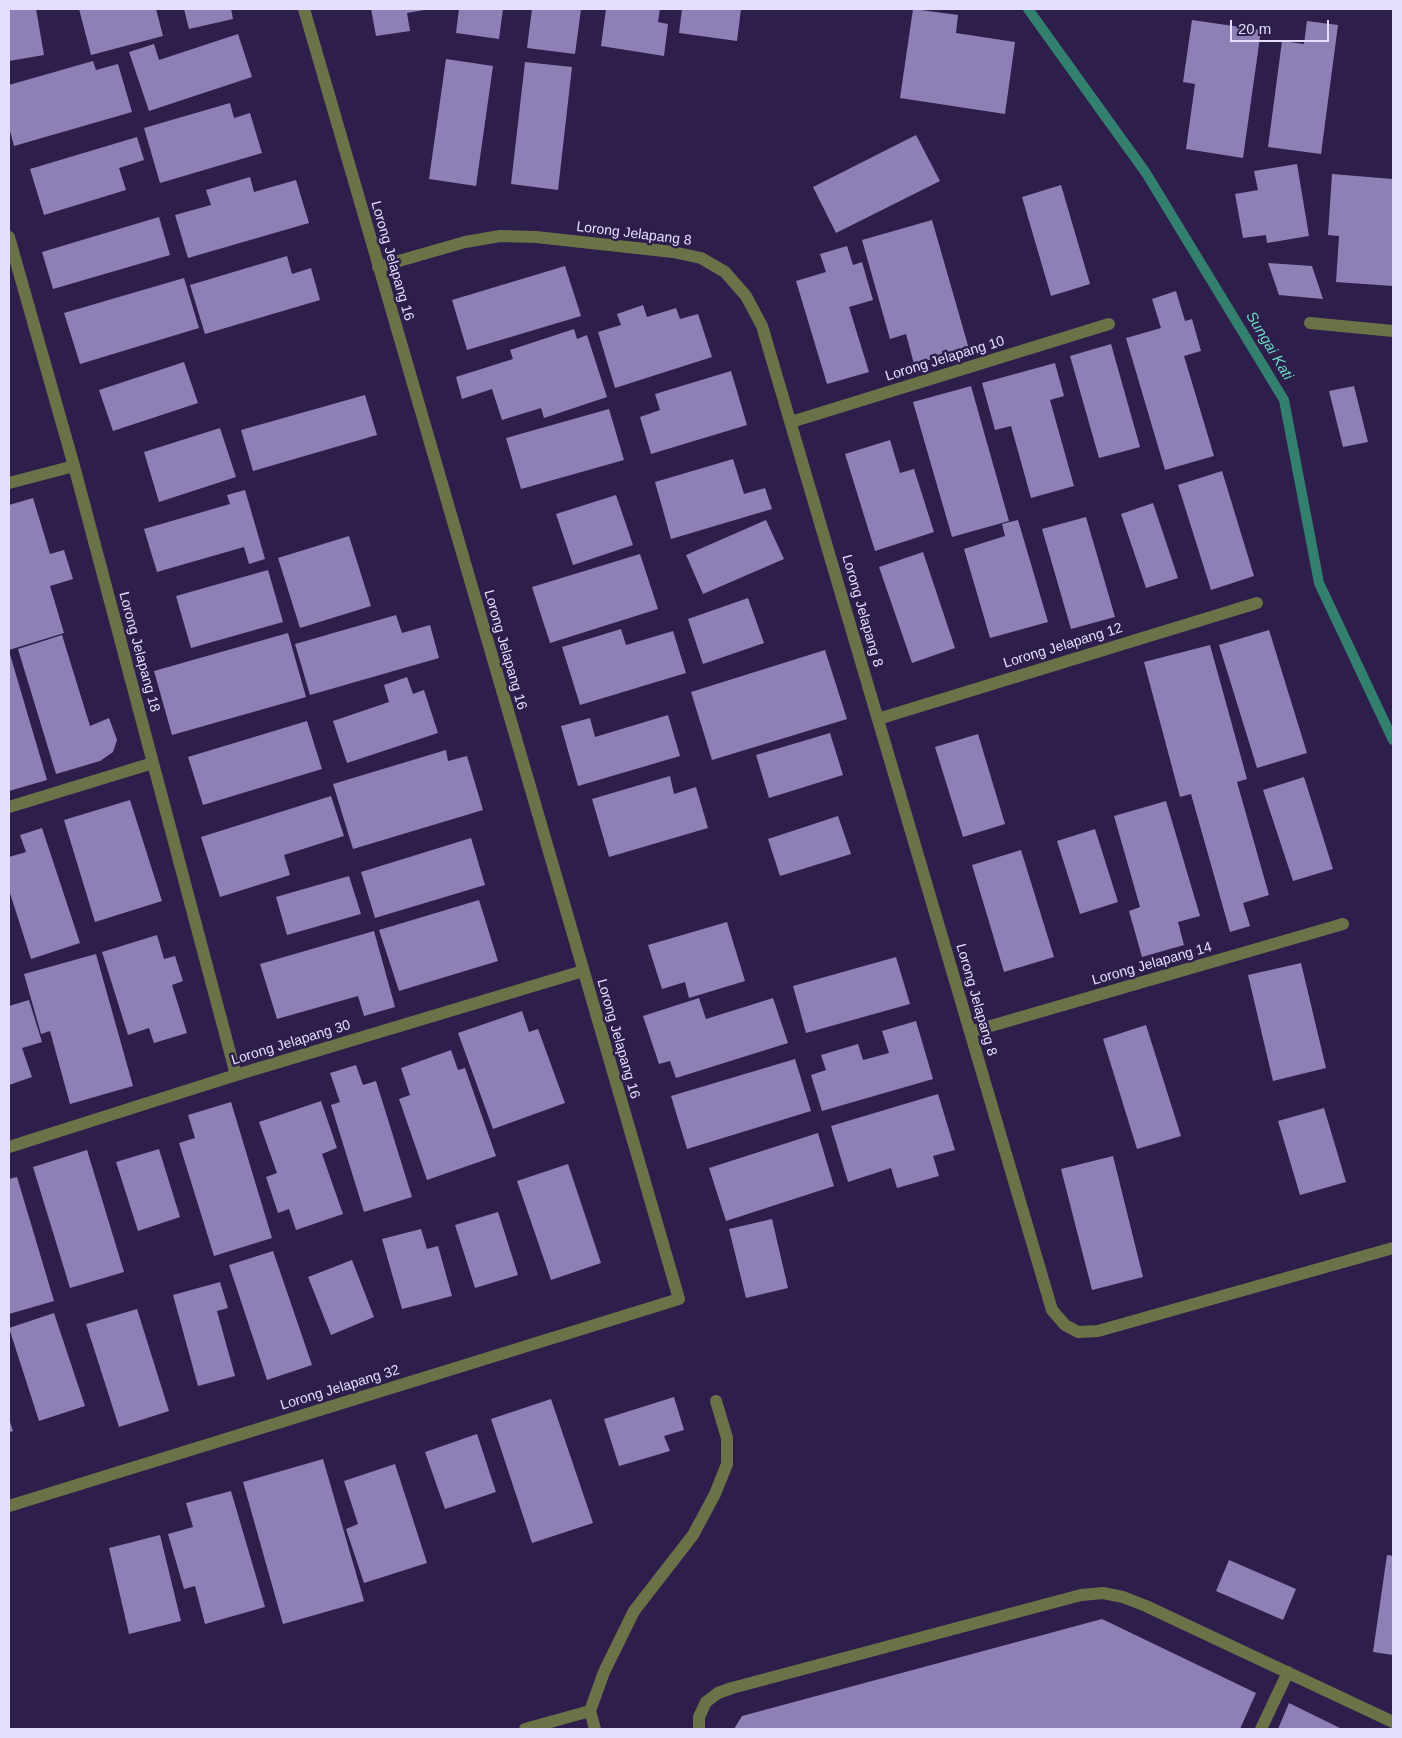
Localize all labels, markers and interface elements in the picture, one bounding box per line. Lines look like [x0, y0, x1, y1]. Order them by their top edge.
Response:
scale bar [1232, 10, 1331, 42]
text: 20 m [1238, 20, 1271, 37]
street label: Lorong Jelapang 16 [367, 199, 417, 323]
street label: Lorong Jelapang 8 [575, 219, 693, 249]
water label: Sungai Kati [1242, 308, 1296, 384]
street label: Lorong Jelapang 10 [883, 333, 1007, 385]
street label: Lorong Jelapang 8 [838, 553, 886, 669]
street label: Lorong Jelapang 16 [480, 588, 530, 712]
street label: Lorong Jelapang 18 [115, 590, 163, 714]
street label: Lorong Jelapang 12 [1001, 620, 1125, 672]
street label: Lorong Jelapang 14 [1090, 939, 1214, 989]
street label: Lorong Jelapang 8 [952, 942, 1000, 1058]
street label: Lorong Jelapang 16 [593, 977, 643, 1101]
street label: Lorong Jelapang 30 [229, 1017, 353, 1069]
street label: Lorong Jelapang 32 [278, 1362, 402, 1414]

